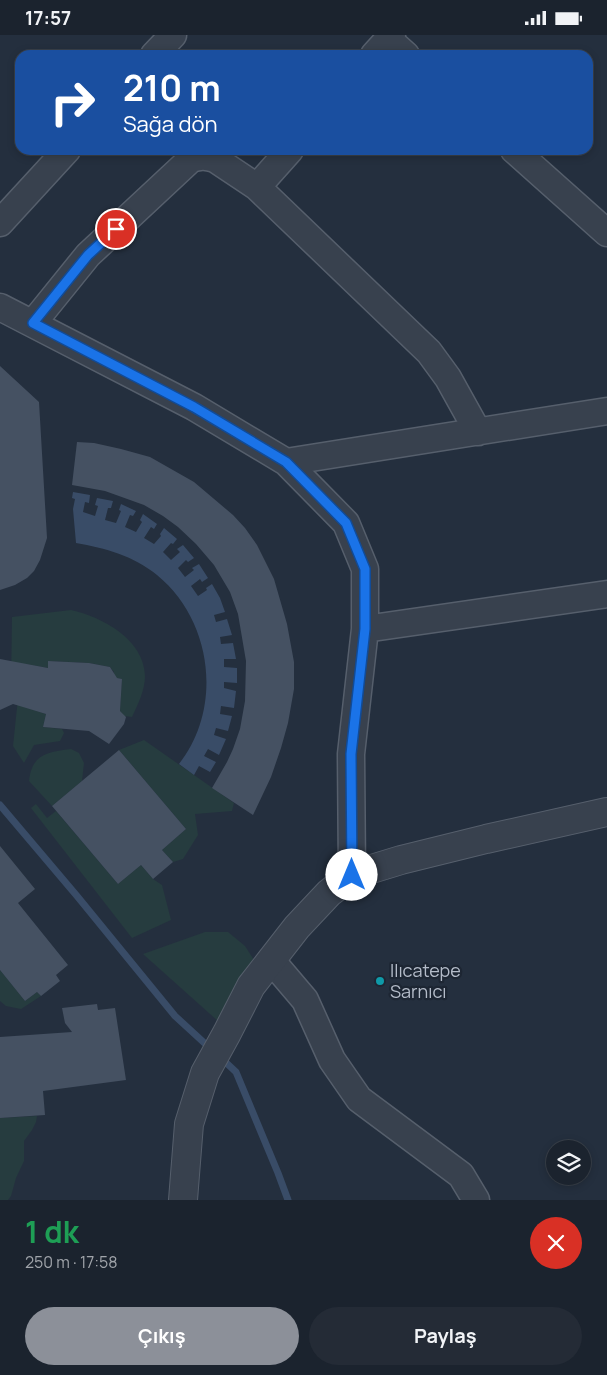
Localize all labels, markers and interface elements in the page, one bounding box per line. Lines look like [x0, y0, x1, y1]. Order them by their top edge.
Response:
text: 17:57 [25, 5, 71, 31]
text: 210 m [123, 64, 221, 112]
icon: right [40, 70, 105, 135]
text: Sağa dön [123, 109, 218, 139]
pin [95, 208, 137, 250]
icon: arrive [102, 215, 130, 243]
position arrow [325, 848, 377, 900]
place label: Ilıcatepe Sarnıcı [390, 958, 461, 1003]
marker: Ilıcatepe Sarnıcı [374, 975, 386, 987]
map controls [546, 1140, 591, 1185]
button: layers [546, 1140, 591, 1185]
text: 1 dk [25, 1211, 79, 1252]
button: close [530, 1217, 582, 1269]
text: 250 m · 17:58 [25, 1251, 118, 1273]
button: Çıkış [25, 1307, 299, 1365]
button: Paylaş [309, 1307, 582, 1365]

